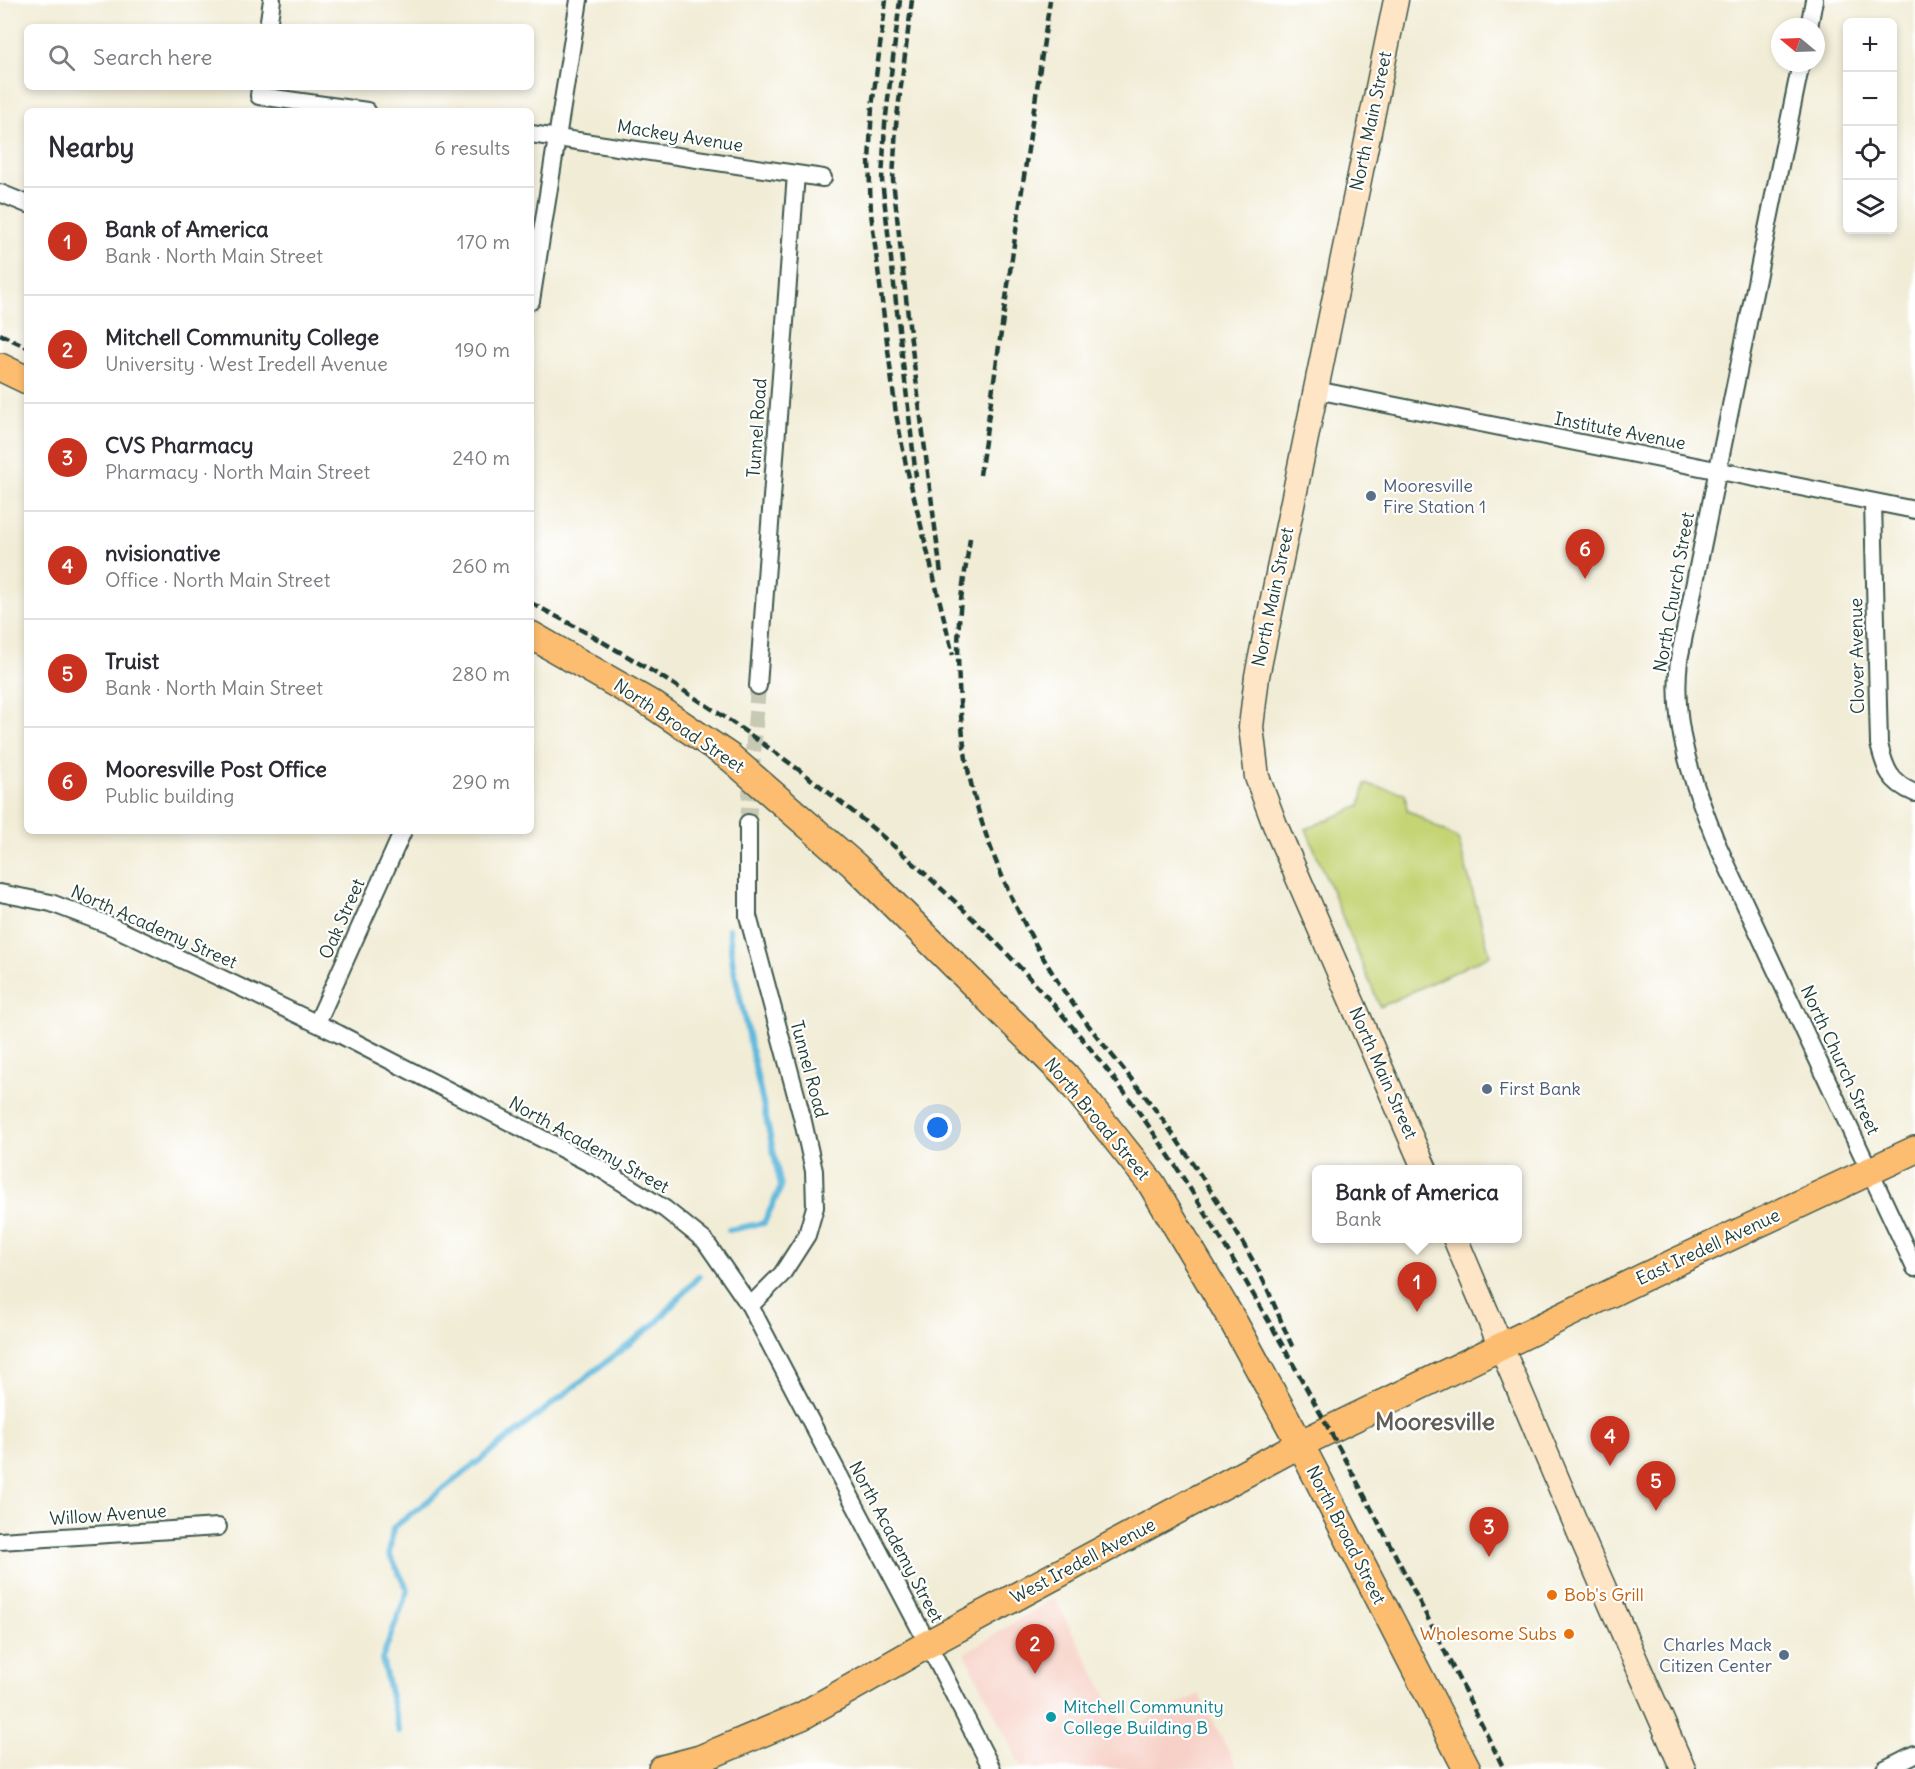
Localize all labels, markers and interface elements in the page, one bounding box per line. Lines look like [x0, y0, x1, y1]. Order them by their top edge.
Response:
north arrow [1771, 18, 1825, 72]
map controls [1843, 18, 1897, 234]
button: + [1843, 18, 1897, 72]
search box [24, 24, 534, 90]
icon: search [45, 41, 78, 74]
text: Search here [93, 43, 212, 71]
street label: North Main Street [1344, 49, 1397, 193]
button: − [1843, 72, 1897, 126]
street label: Mackey Avenue [615, 114, 745, 157]
button: locate [1843, 126, 1897, 180]
text: Nearby [48, 131, 134, 164]
text: 6 results [434, 135, 510, 160]
button: layers [1843, 180, 1897, 234]
text: Bank of America [105, 215, 269, 243]
text: 1 [64, 229, 71, 254]
text: 170 m [457, 229, 510, 254]
text: Bank · North Main Street [105, 243, 323, 268]
text: Mitchell Community College [105, 323, 379, 351]
text: 2 [62, 337, 73, 362]
text: 190 m [455, 337, 510, 362]
text: University · West Iredell Avenue [105, 351, 388, 376]
street label: Tunnel Road [742, 377, 771, 479]
street label: Institute Avenue [1553, 407, 1688, 455]
text: CVS Pharmacy [105, 431, 254, 459]
text: 3 [62, 445, 73, 470]
text: 240 m [452, 445, 510, 470]
text: Pharmacy · North Main Street [105, 459, 370, 484]
place label: Mooresville Fire Station 1 [1383, 474, 1486, 518]
marker: Mooresville Fire Station 1 [1364, 489, 1378, 503]
street label: North Church Street [1648, 510, 1699, 674]
street label: North Main Street [1246, 525, 1299, 669]
pin: 6 [1566, 530, 1604, 579]
text: nvisionative [105, 539, 221, 567]
text: 4 [62, 553, 73, 578]
text: 260 m [452, 553, 510, 578]
text: Office · North Main Street [105, 567, 330, 592]
street label: Clover Avenue [1844, 598, 1869, 714]
text: Truist [105, 647, 159, 675]
text: 5 [62, 661, 73, 686]
text: 280 m [452, 661, 510, 686]
street label: North Broad Street [610, 673, 749, 778]
text: Bank · North Main Street [105, 675, 323, 700]
text: Mooresville Post Office [105, 755, 327, 783]
text: 6 [62, 769, 73, 794]
text: 290 m [452, 769, 510, 794]
text: Public building [105, 783, 234, 808]
street label: Oak Street [314, 875, 369, 963]
street label: North Academy Street [67, 879, 241, 974]
street label: North Church Street [1796, 981, 1885, 1138]
street label: North Main Street [1344, 1003, 1423, 1142]
street label: Tunnel Road [785, 1018, 834, 1120]
street label: North Broad Street [1040, 1053, 1155, 1185]
place label: First Bank [1499, 1077, 1581, 1100]
marker: First Bank [1480, 1082, 1494, 1096]
street label: North Academy Street [505, 1091, 673, 1198]
your location [923, 1113, 952, 1142]
popup [1312, 1165, 1522, 1243]
text: Bank of America [1335, 1178, 1499, 1206]
street label: East Iredell Avenue [1632, 1203, 1783, 1290]
text: Bank [1335, 1206, 1382, 1231]
pin: 1 [1398, 1262, 1436, 1312]
district label: Mooresville [1375, 1406, 1495, 1436]
pin: 4 [1590, 1416, 1630, 1466]
street label: North Academy Street [844, 1457, 949, 1626]
street label: North Broad Street [1302, 1462, 1391, 1608]
pin: 5 [1636, 1462, 1676, 1511]
street label: Willow Avenue [49, 1499, 167, 1530]
pin: 3 [1470, 1508, 1508, 1557]
street label: West Iredell Avenue [1006, 1513, 1159, 1609]
place label: Bob's Grill [1564, 1583, 1644, 1606]
marker: Bob's Grill [1545, 1588, 1559, 1602]
place label: Wholesome Subs [1420, 1622, 1557, 1645]
pin: 2 [1016, 1624, 1054, 1674]
marker: Wholesome Subs [1562, 1627, 1576, 1641]
place label: Charles Mack Citizen Center [1659, 1633, 1773, 1677]
marker: Charles Mack Citizen Center [1777, 1648, 1791, 1662]
place label: Mitchell Community College Building B [1063, 1695, 1224, 1739]
marker: Mitchell Community College Building B [1044, 1710, 1058, 1724]

